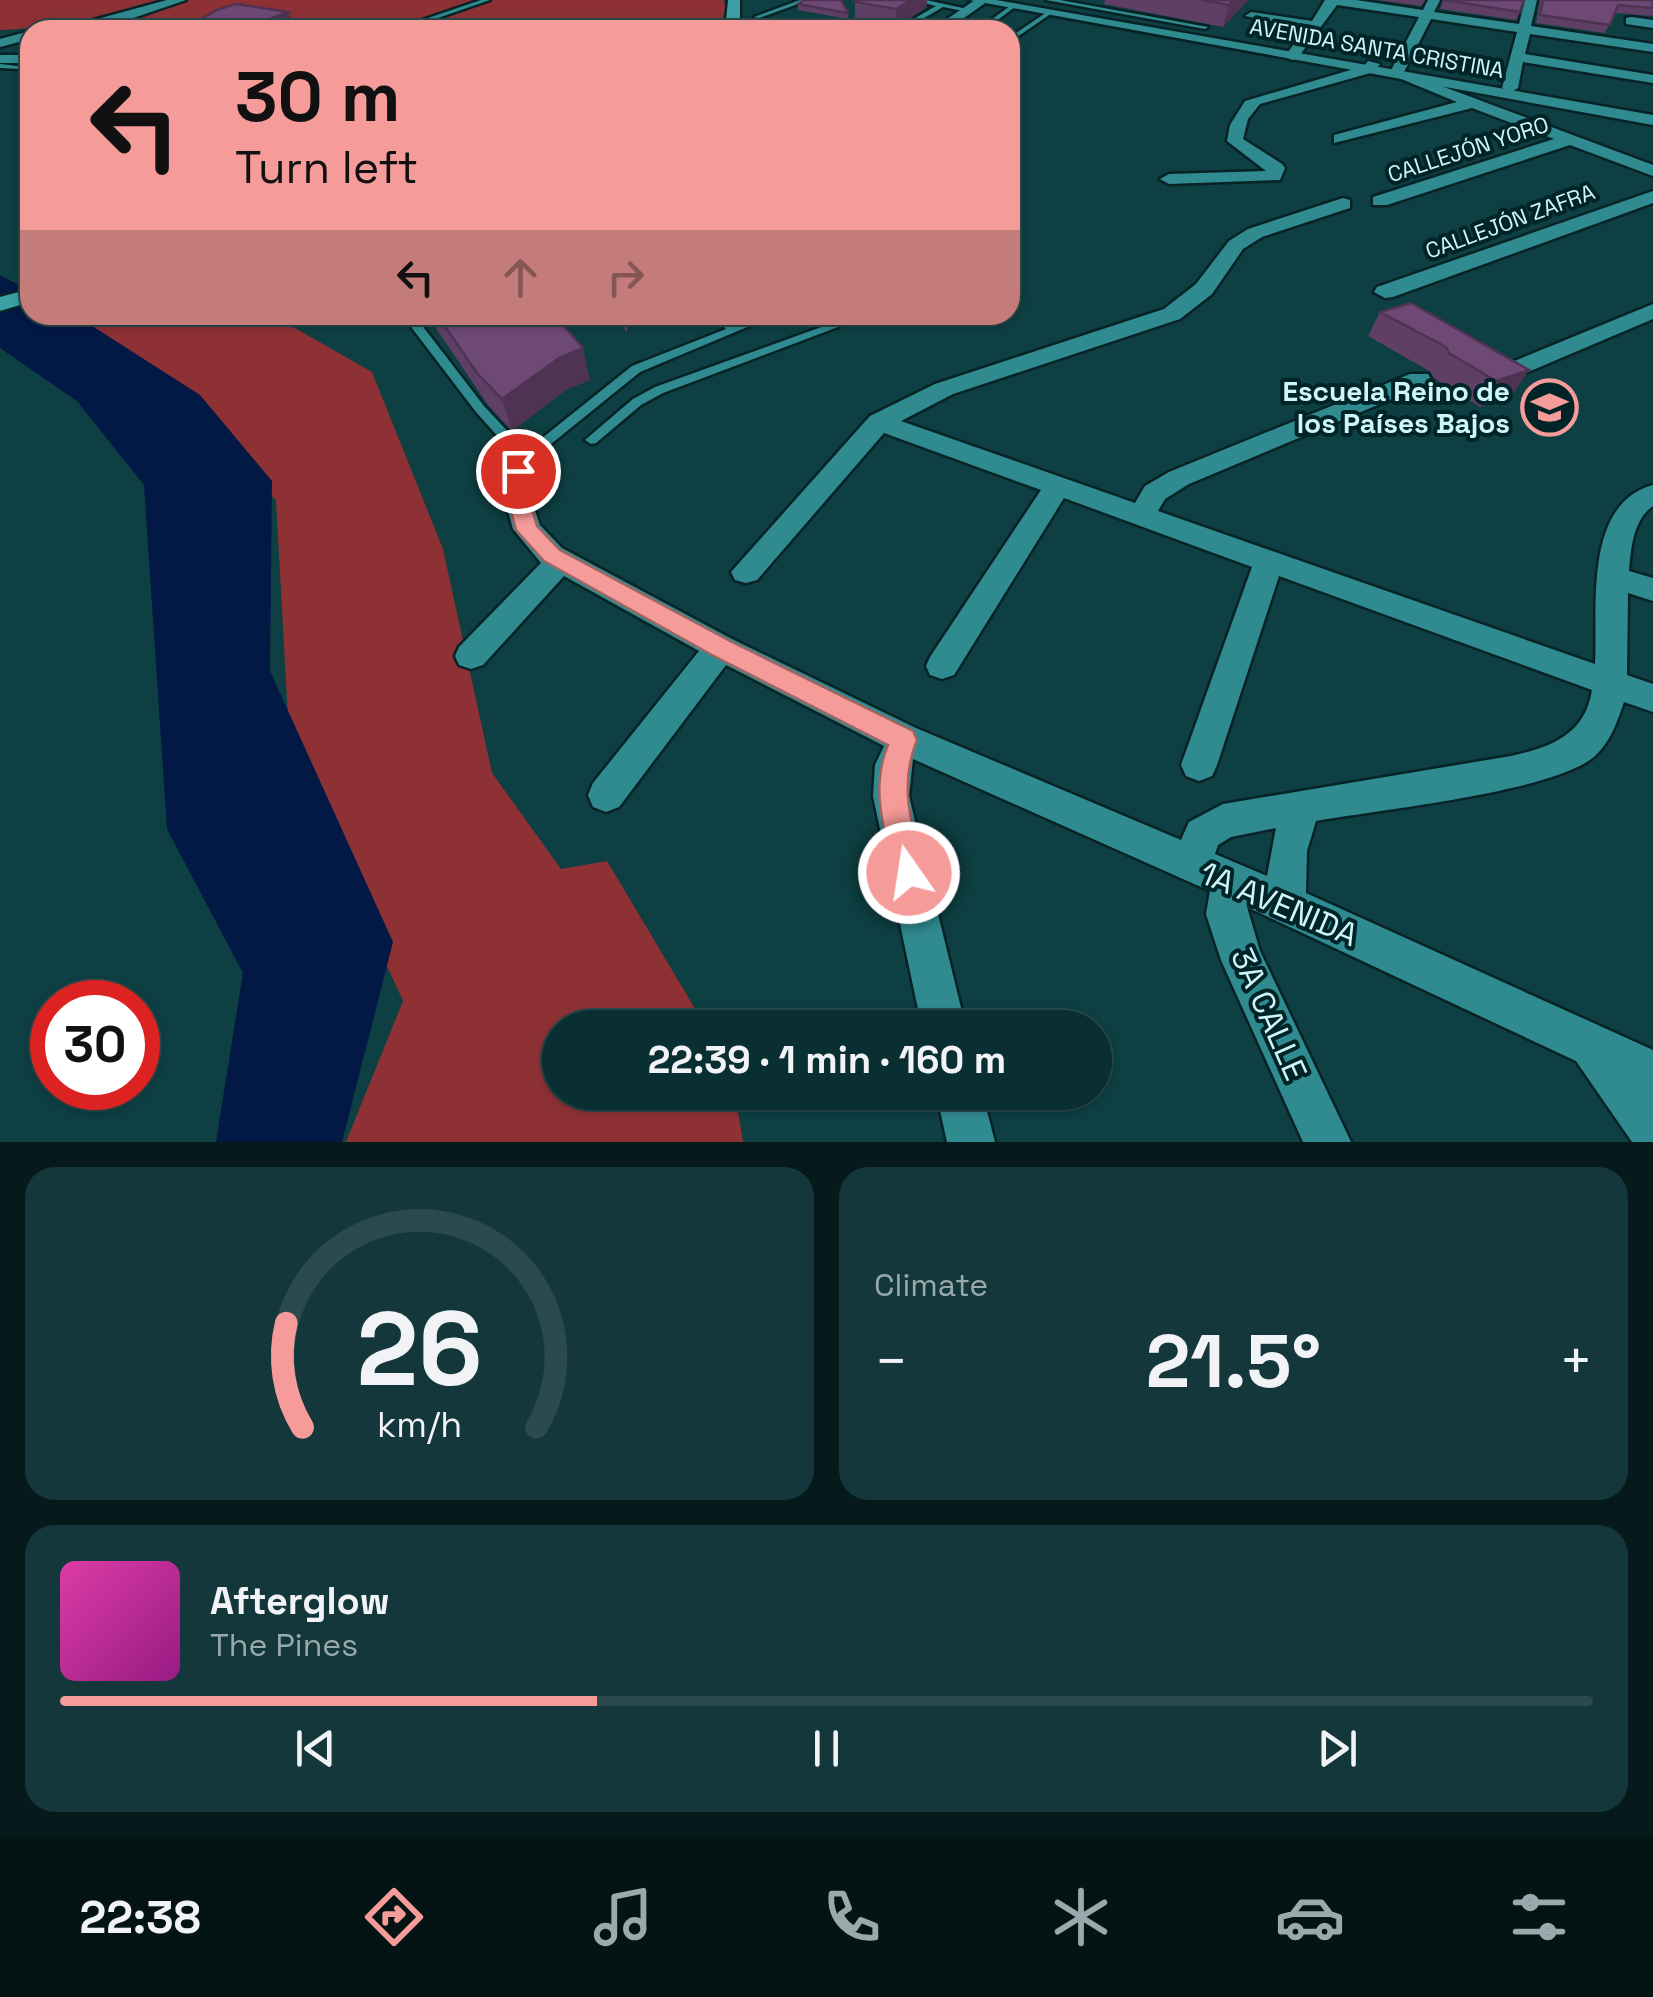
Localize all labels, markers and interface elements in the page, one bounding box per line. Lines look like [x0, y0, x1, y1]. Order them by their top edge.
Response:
street label: AVENIDA SANTA CRISTINA [1248, 12, 1506, 84]
text: 30 m [235, 52, 400, 141]
icon: left [70, 60, 200, 190]
street label: CALLEJÓN YORO [1384, 110, 1552, 188]
text: Turn left [235, 139, 418, 196]
street label: CALLEJÓN ZAFRA [1422, 177, 1599, 265]
icon: left [388, 250, 443, 305]
icon: ahead [493, 250, 548, 305]
icon: right [598, 250, 653, 305]
place label: Escuela Reino de los Países Bajos [1282, 373, 1510, 441]
school or university icon: Escuela Reino de los Países Bajos [1519, 377, 1579, 437]
pin [476, 429, 561, 514]
icon: arrive [491, 444, 546, 499]
position arrow [857, 821, 961, 925]
street label: 1A AVENIDA [1194, 853, 1364, 955]
street label: 3A CALLE [1222, 942, 1316, 1086]
speed limit sign: 30 [30, 980, 160, 1110]
text: 22:39 · 1 min · 160 m [648, 1036, 1006, 1084]
text: Climate [874, 1265, 988, 1305]
text: 26 [356, 1283, 483, 1415]
text: 21.5° [1146, 1313, 1321, 1409]
text: − [874, 1326, 908, 1396]
text: + [1559, 1326, 1593, 1396]
text: km/h [377, 1402, 462, 1447]
text: Afterglow [210, 1577, 390, 1625]
text: The Pines [210, 1625, 358, 1665]
icon: previous [288, 1721, 343, 1776]
icon: pause [799, 1721, 854, 1776]
icon: next [1310, 1721, 1365, 1776]
icon: directions [359, 1882, 429, 1952]
icon: music [588, 1882, 658, 1952]
icon: phone [817, 1882, 887, 1952]
icon: climate [1046, 1882, 1116, 1952]
icon: car [1275, 1882, 1345, 1952]
icon: filters [1504, 1882, 1574, 1952]
text: 22:38 [79, 1889, 201, 1946]

